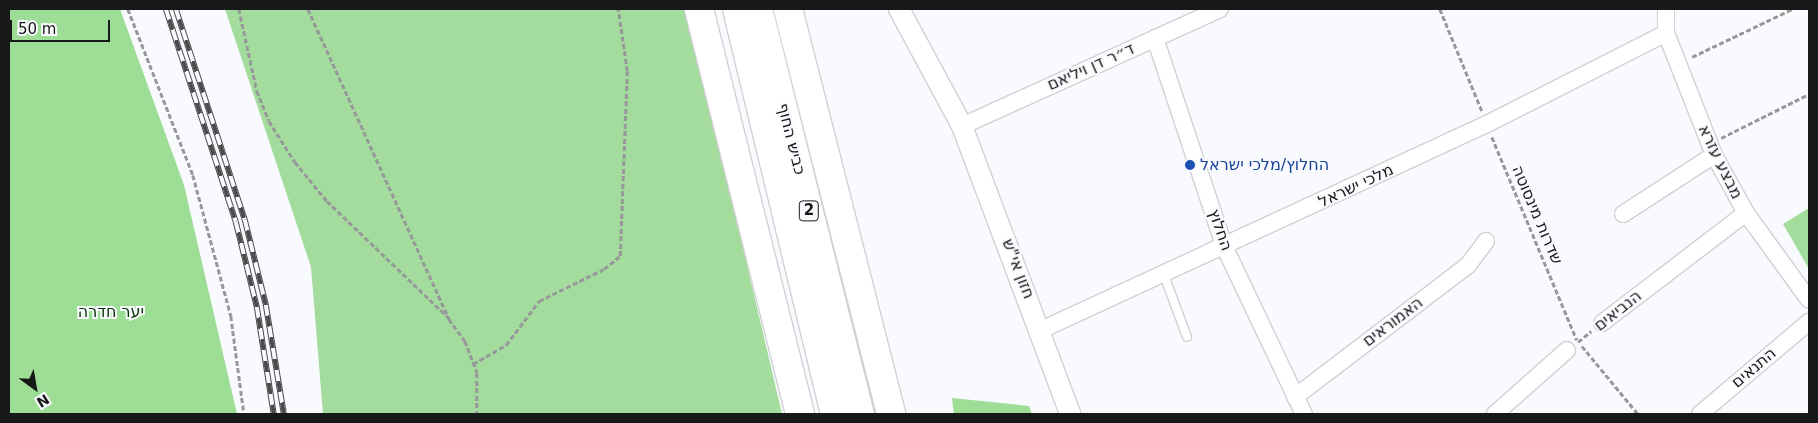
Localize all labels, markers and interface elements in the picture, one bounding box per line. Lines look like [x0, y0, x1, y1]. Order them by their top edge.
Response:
scale bar [12, 10, 112, 42]
text: 50 m [18, 20, 56, 38]
street label: ד״ר דן ויליאם [1044, 39, 1138, 95]
street label: כביש החוף [773, 101, 809, 177]
street label: מבצע עזרא [1694, 122, 1746, 202]
place label: החלוץ/מלכי ישראל [1200, 155, 1329, 175]
marker: החלוץ/מלכי ישראל [1184, 159, 1196, 171]
street label: מלכי ישראל [1315, 160, 1397, 212]
street label: שדרות מינסוטה [1508, 163, 1566, 267]
road number: 2 [798, 198, 820, 224]
street label: החלוץ [1204, 207, 1236, 253]
street label: חזון אי"ש [998, 236, 1038, 302]
street label: הנביאים [1591, 287, 1645, 335]
street label: האמוראים [1359, 293, 1427, 351]
park label: יער חדרה [78, 302, 144, 322]
street label: התנאים [1728, 344, 1780, 392]
north arrow [10, 363, 60, 413]
text: N [34, 391, 52, 411]

